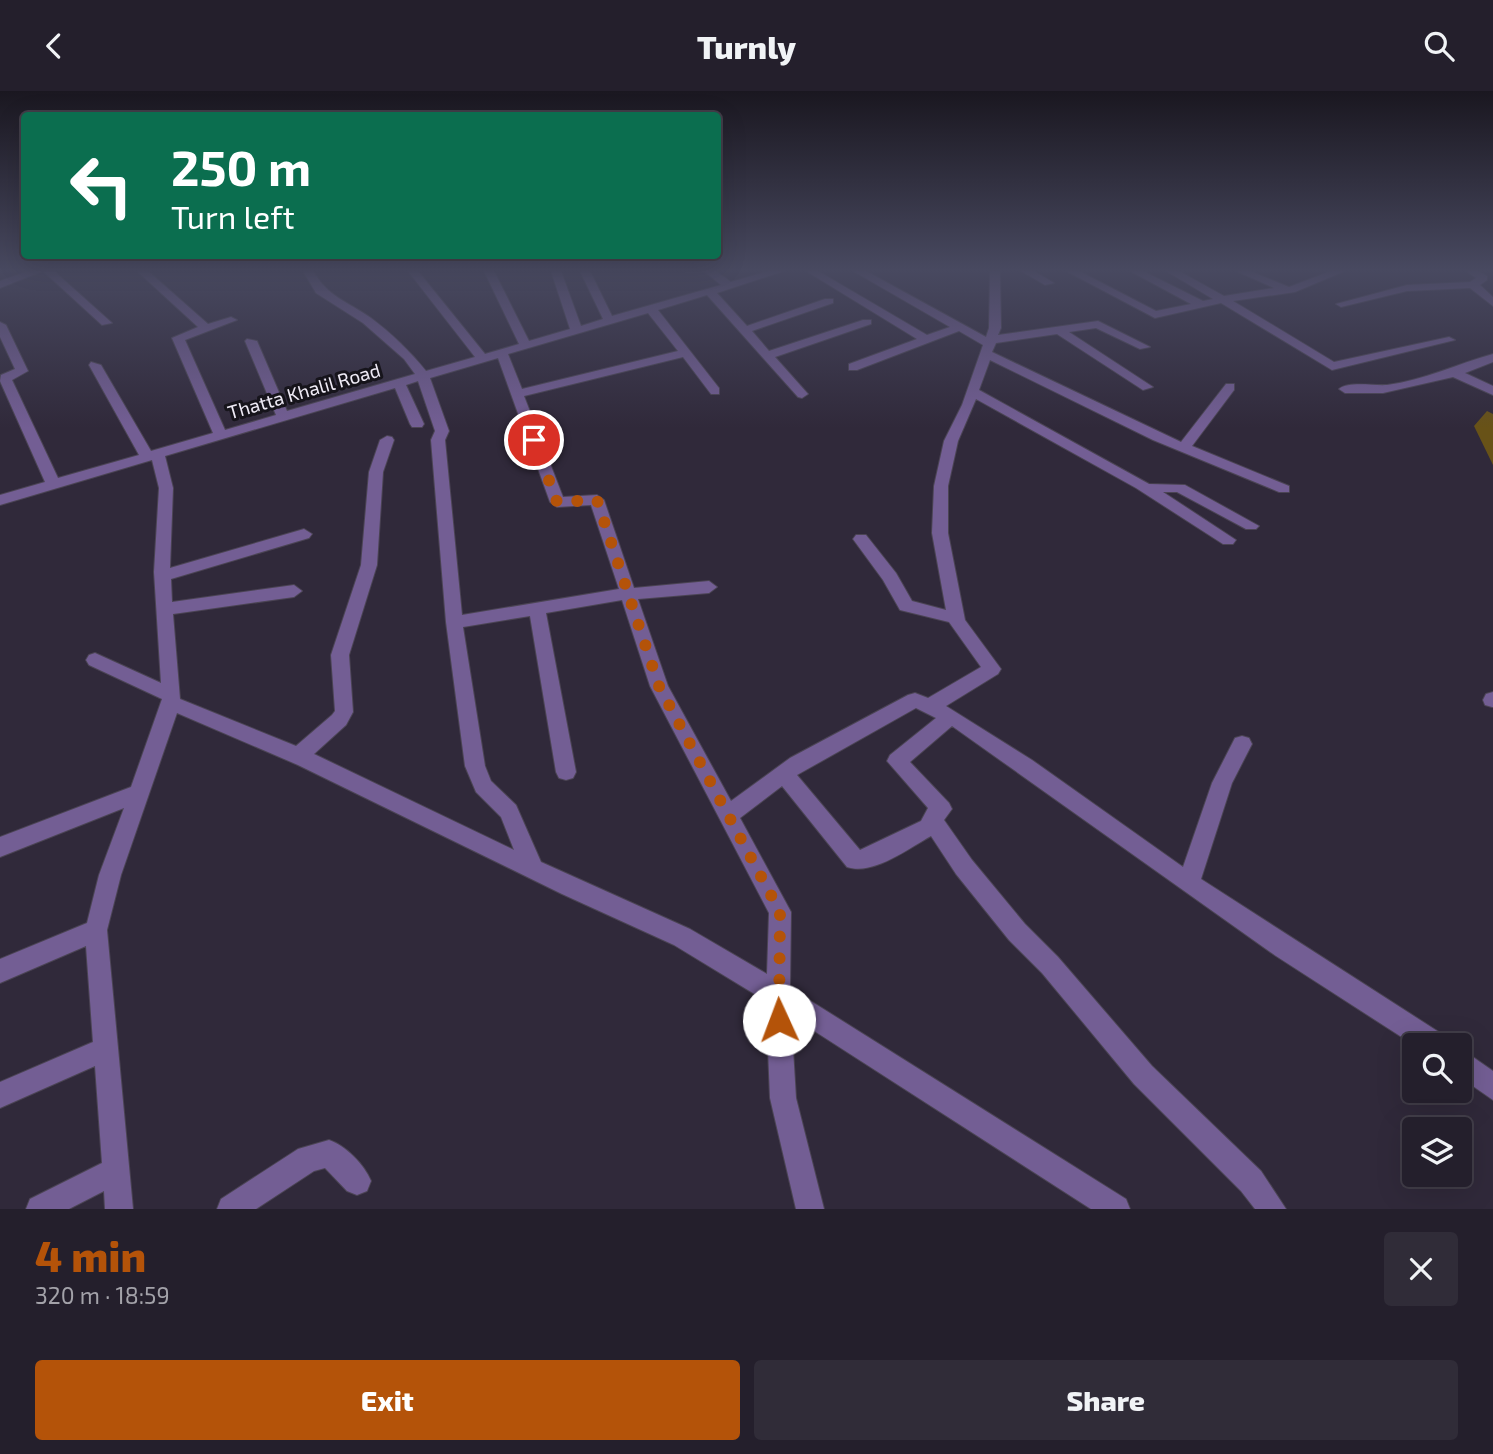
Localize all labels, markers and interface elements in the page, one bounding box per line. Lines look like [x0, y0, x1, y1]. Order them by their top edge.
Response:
icon: back [35, 27, 73, 65]
text: Turnly [697, 27, 796, 65]
icon: search [1420, 27, 1458, 65]
text: 250 m [171, 137, 311, 196]
icon: left [56, 140, 147, 231]
text: Turn left [171, 197, 295, 235]
street label: Thatta Khalil Road [225, 358, 383, 423]
pin [504, 410, 564, 470]
icon: arrive [515, 421, 553, 459]
position arrow [742, 983, 816, 1057]
map controls [1402, 1033, 1472, 1187]
button: search [1402, 1033, 1472, 1103]
button: layers [1402, 1117, 1472, 1187]
text: 4 min [35, 1230, 146, 1280]
button: close [1384, 1232, 1458, 1306]
text: 320 m · 18:59 [35, 1281, 170, 1309]
button: Exit [35, 1360, 740, 1440]
button: Share [754, 1360, 1458, 1440]

